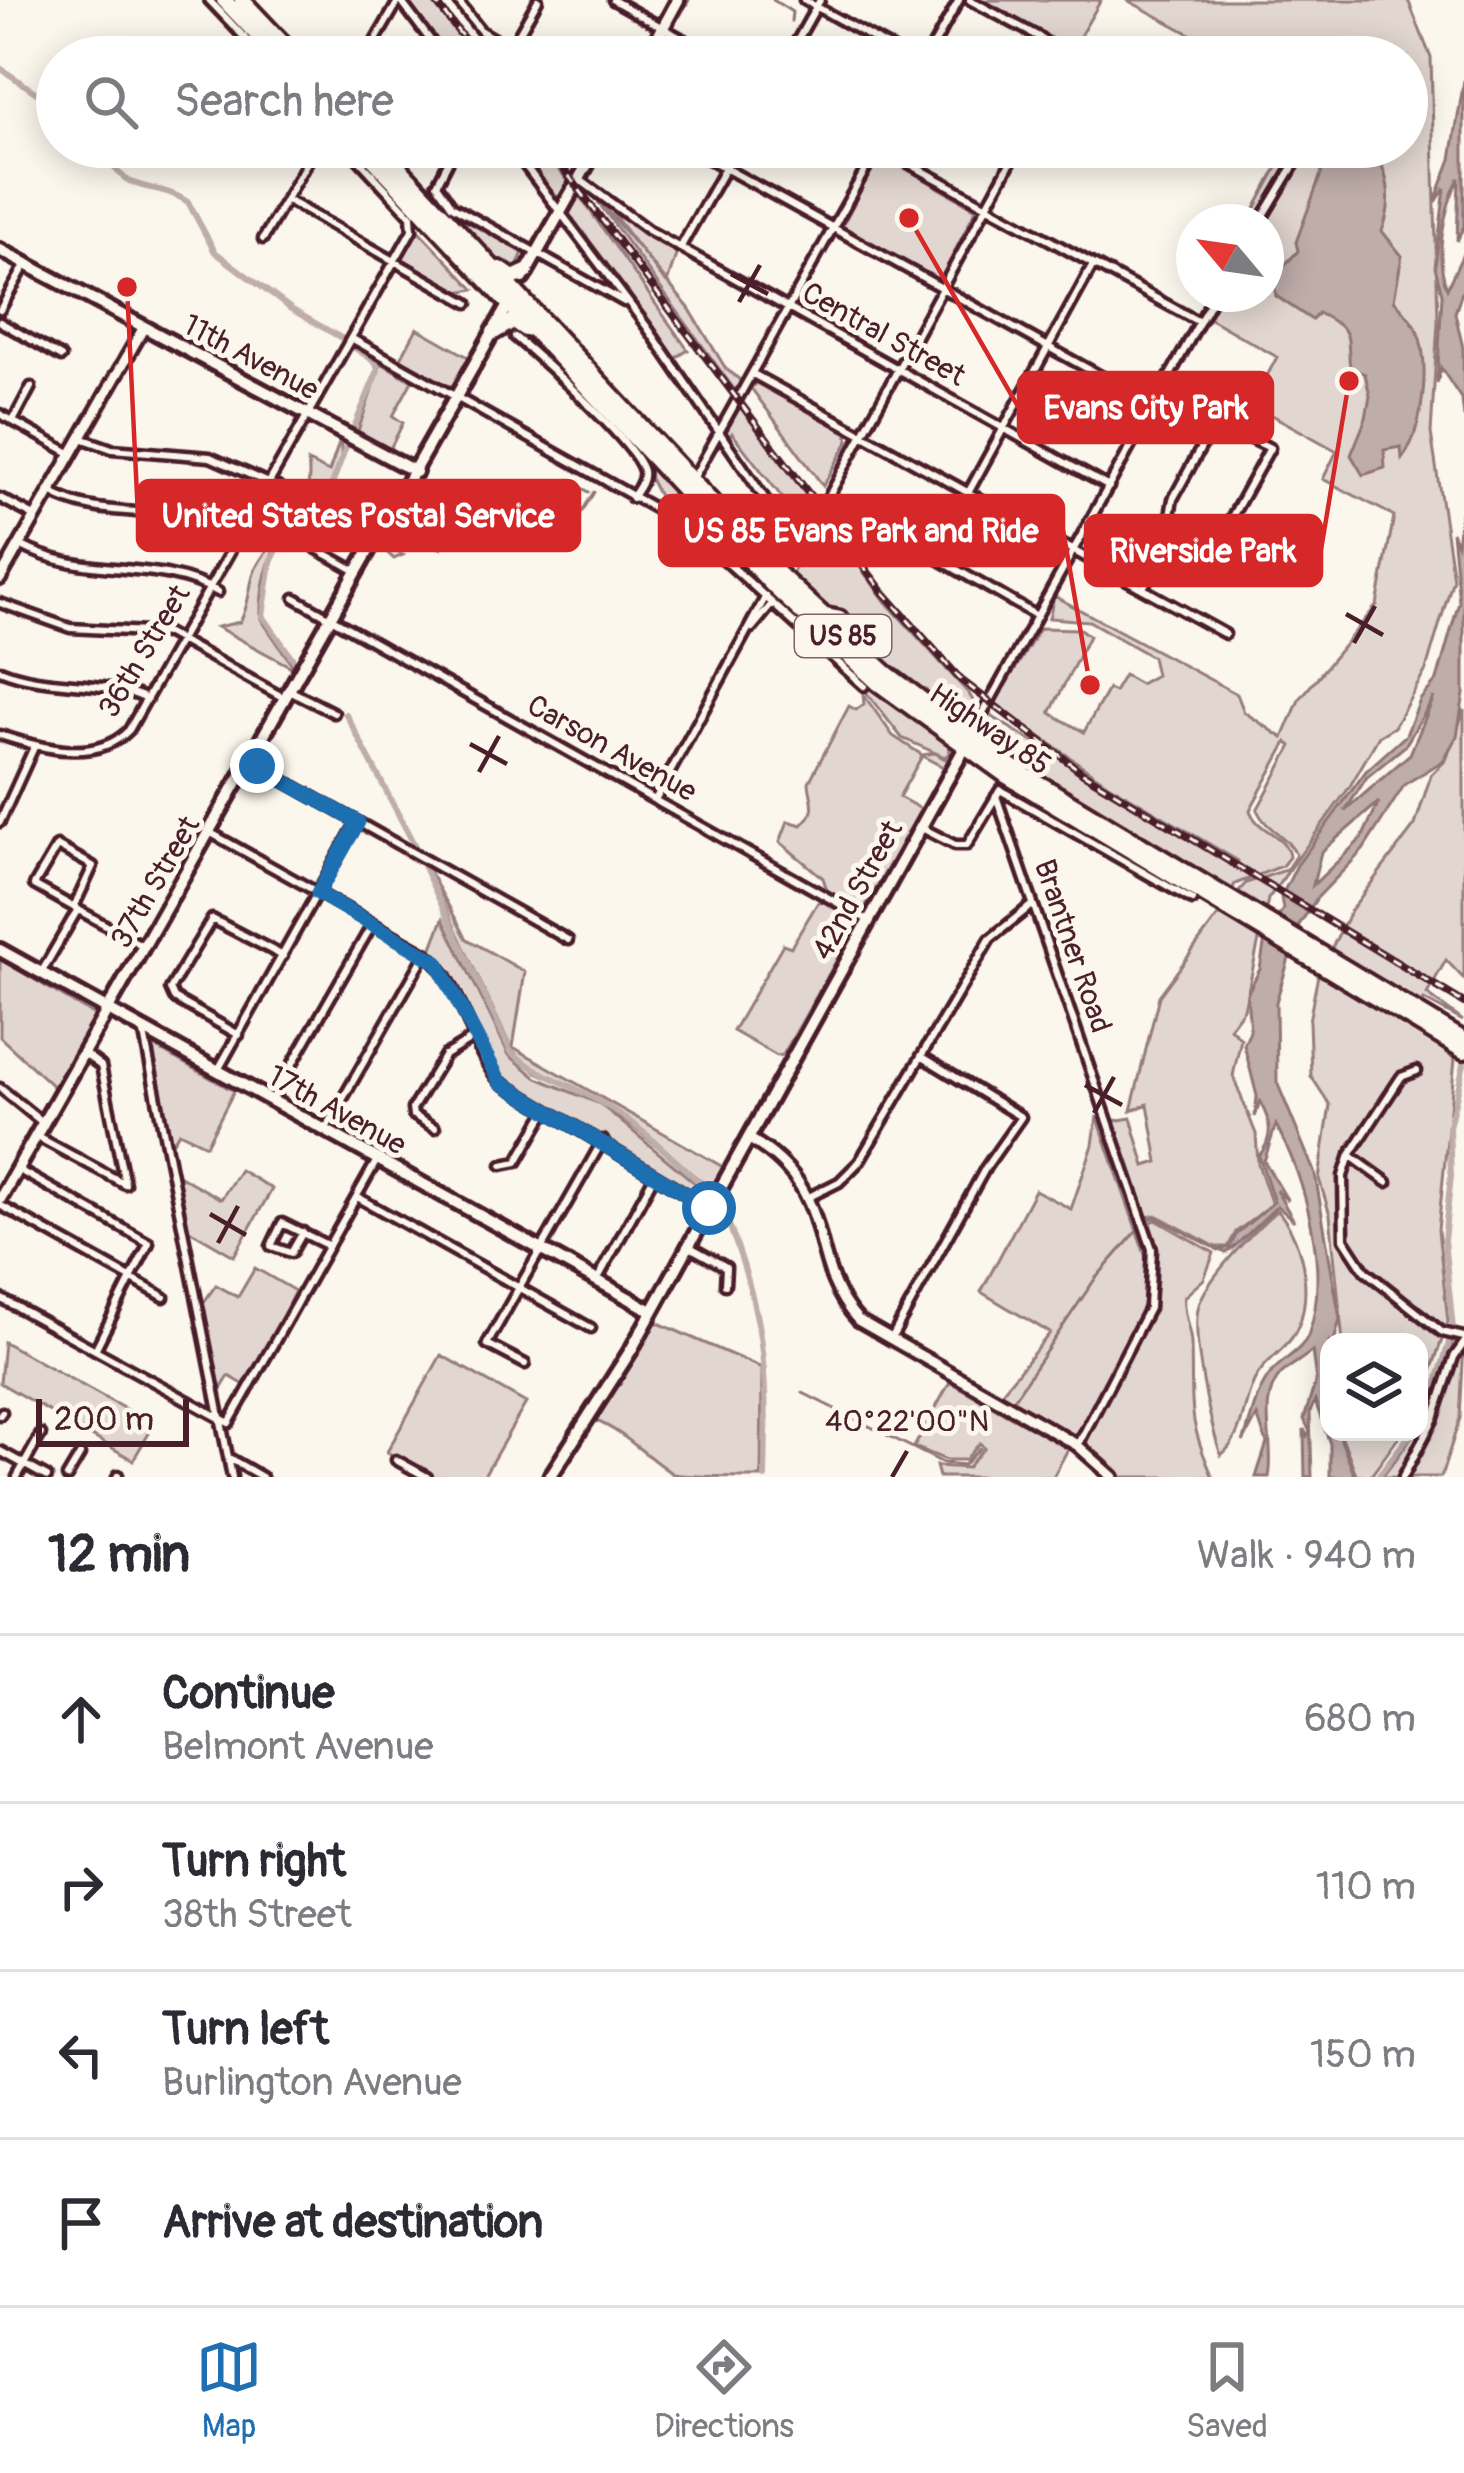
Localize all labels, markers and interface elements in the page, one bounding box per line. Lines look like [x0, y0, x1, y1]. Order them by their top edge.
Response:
search box [36, 36, 1428, 168]
icon: search [78, 69, 144, 135]
text: Search here [174, 74, 394, 130]
north arrow [1176, 204, 1284, 312]
street label: Central Street [796, 274, 973, 395]
street label: 11th Avenue [177, 306, 325, 409]
callout: Evans City Park [1019, 373, 1272, 442]
text: Evans City Park [1044, 388, 1249, 429]
callout: United States Postal Service [138, 481, 579, 550]
text: United States Postal Service [161, 496, 555, 537]
callout: US 85 Evans Park and Ride [660, 496, 1063, 565]
text: US 85 Evans Park and Ride [683, 511, 1039, 552]
callout: Riverside Park [1086, 516, 1321, 585]
text: Riverside Park [1109, 531, 1297, 572]
street label: 36th Street [90, 577, 199, 724]
road number: US 85 [795, 615, 891, 657]
street label: Highway 85 [922, 675, 1058, 784]
street label: Carson Avenue [521, 687, 703, 810]
route end [230, 739, 284, 793]
street label: 37th Street [103, 809, 209, 955]
street label: 42nd Street [804, 813, 911, 966]
street label: Brantner Road [1026, 855, 1119, 1038]
street label: 17th Avenue [261, 1057, 413, 1164]
route start [682, 1181, 736, 1235]
map controls [1320, 1333, 1428, 1441]
button: layers [1320, 1333, 1428, 1441]
scale bar [36, 1393, 189, 1446]
text: 200 m [54, 1399, 154, 1440]
text: 40°22'00"N [825, 1403, 989, 1440]
text: 12 min [48, 1523, 190, 1587]
text: Walk · 940 m [1197, 1531, 1416, 1580]
text: Continue [162, 1666, 335, 1722]
icon: ahead [48, 1686, 114, 1752]
text: 680 m [1304, 1694, 1416, 1743]
text: Belmont Avenue [162, 1722, 434, 1771]
text: Turn right [162, 1834, 346, 1890]
icon: right [48, 1854, 114, 1920]
text: 110 m [1316, 1862, 1416, 1911]
text: 38th Street [162, 1890, 352, 1939]
text: Turn left [162, 2002, 329, 2058]
icon: left [48, 2022, 114, 2088]
text: 150 m [1310, 2030, 1416, 2079]
text: Burlington Avenue [162, 2058, 462, 2107]
icon: arrive [48, 2190, 114, 2256]
text: Arrive at destination [162, 2195, 543, 2251]
tab: Map [196, 2334, 262, 2447]
tab: Directions [654, 2334, 794, 2447]
tab: Saved [1186, 2334, 1268, 2447]

